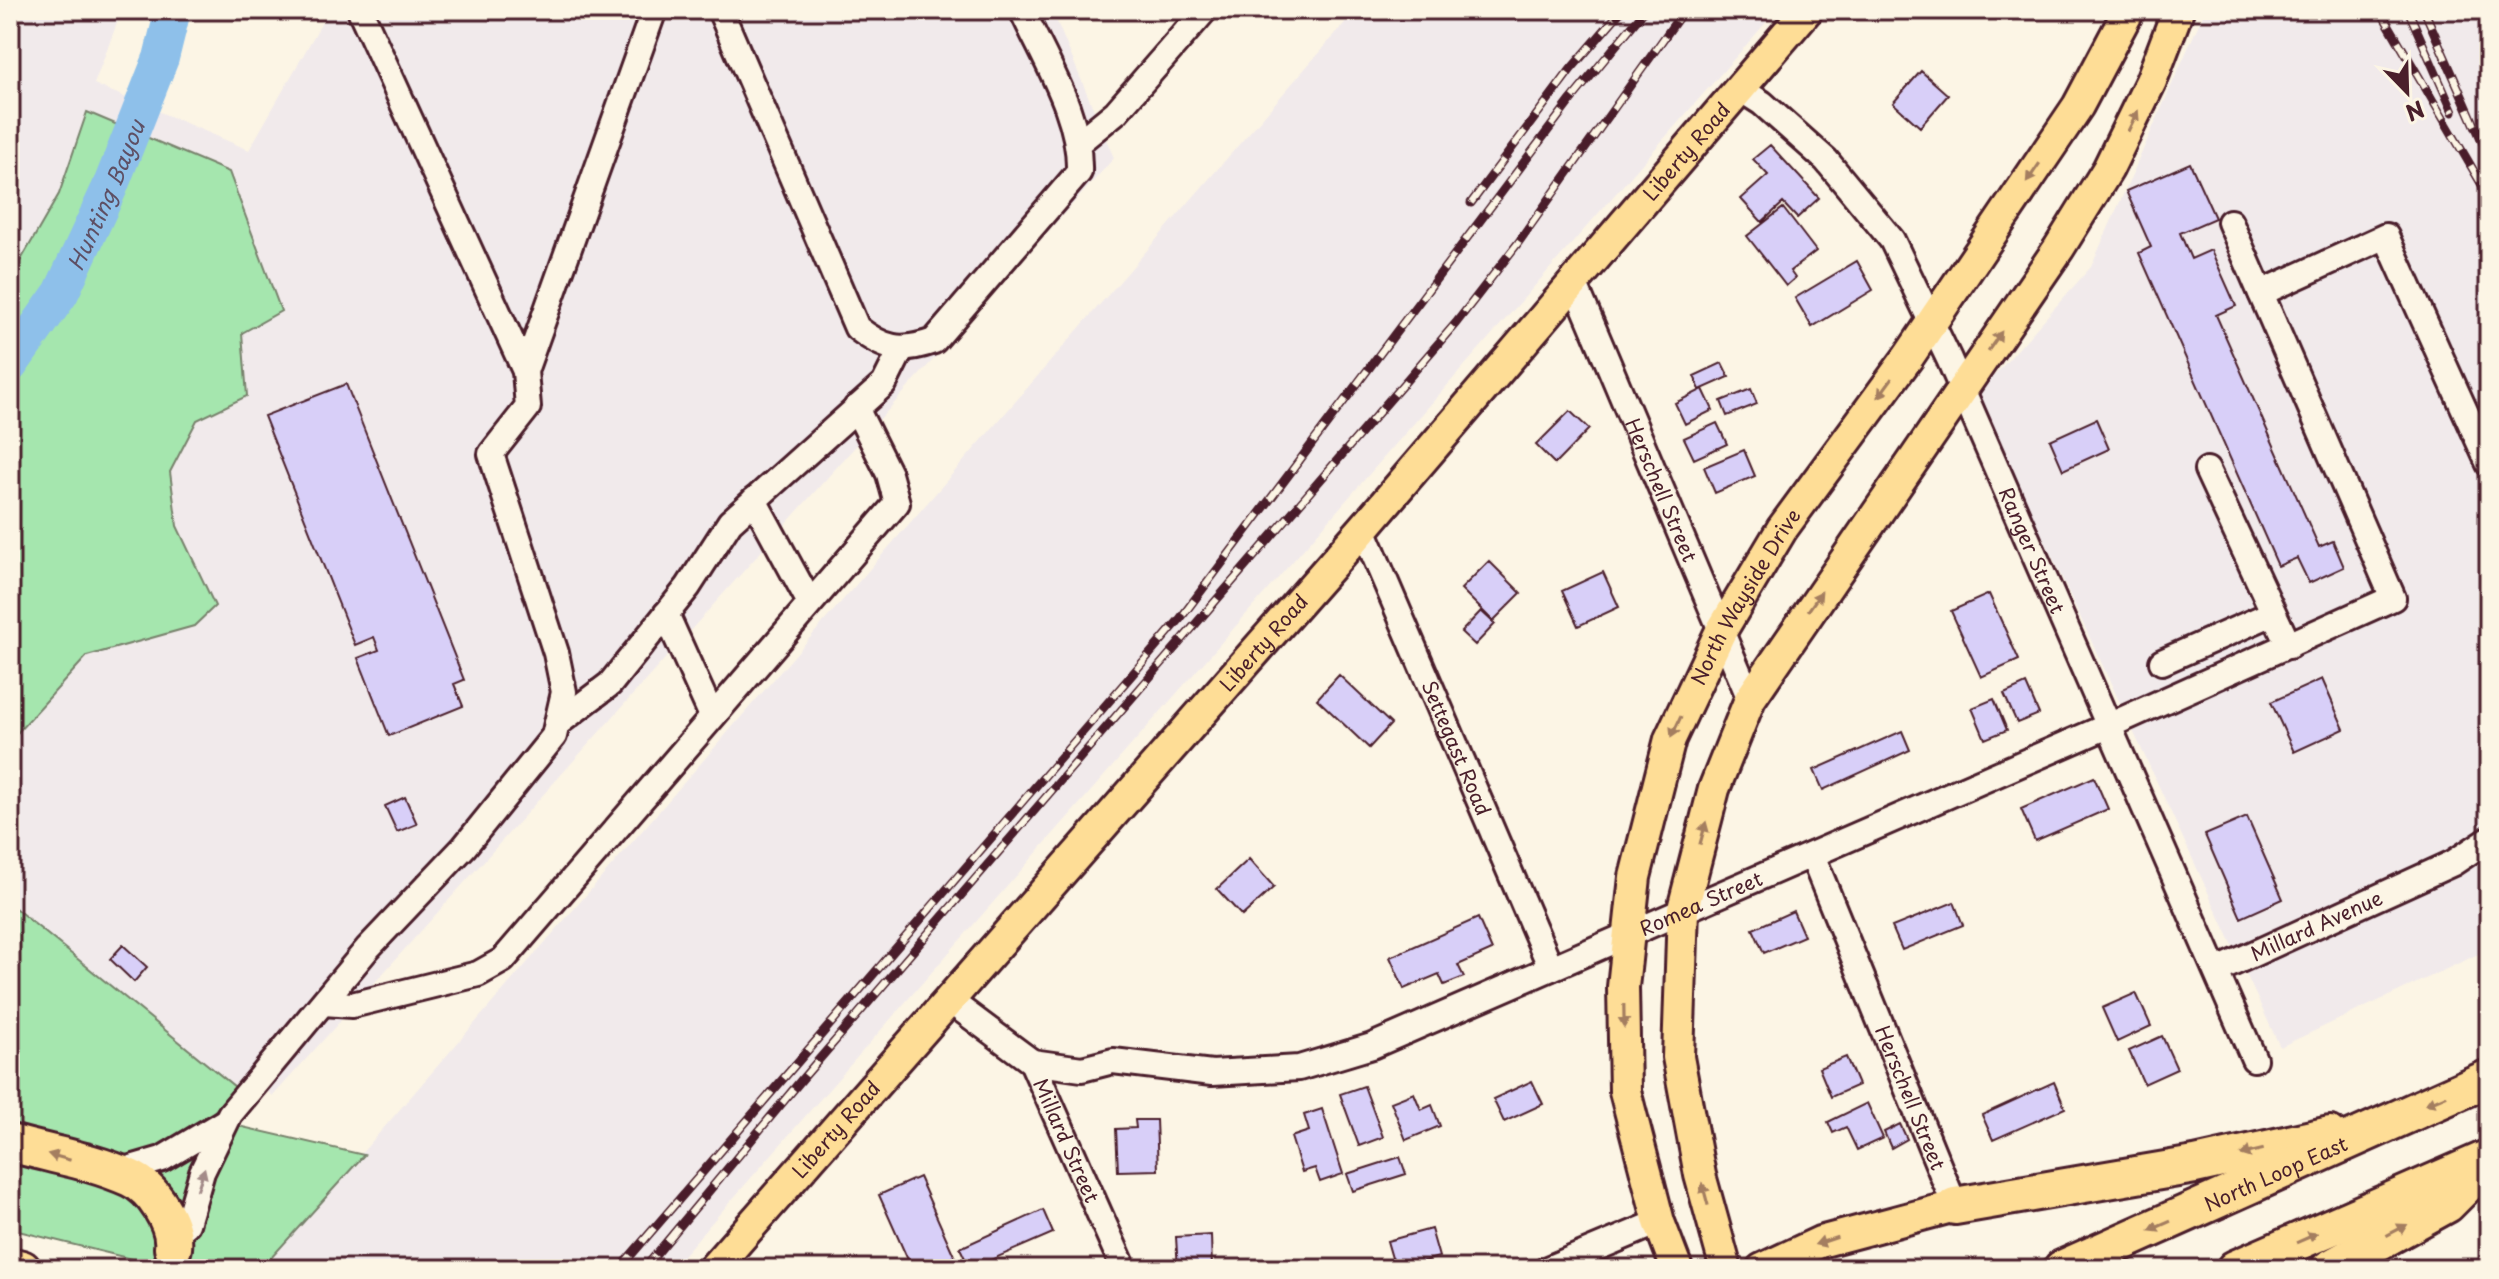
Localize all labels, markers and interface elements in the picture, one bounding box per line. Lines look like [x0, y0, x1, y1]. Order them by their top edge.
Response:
north arrow [2367, 52, 2447, 132]
text: N [2401, 93, 2430, 130]
street label: Liberty Road [1635, 95, 1737, 207]
one-way arrow [2126, 109, 2140, 133]
water label: Hunting Bayou [58, 113, 152, 275]
one-way arrow [2025, 163, 2040, 184]
one-way arrow [1987, 331, 2002, 352]
one-way arrow [1878, 377, 1894, 398]
street label: Herschell Street [1618, 413, 1705, 567]
street label: Ranger Street [1991, 482, 2073, 618]
street label: North Wayside Drive [1683, 502, 1807, 690]
street label: Liberty Road [1212, 587, 1315, 698]
one-way arrow [1807, 590, 1822, 611]
street label: Settegast Road [1414, 676, 1499, 820]
one-way arrow [1669, 715, 1683, 738]
one-way arrow [1697, 821, 1710, 845]
street label: Romea Street [1634, 863, 1767, 943]
street label: Millard Avenue [2245, 882, 2387, 968]
one-way arrow [1618, 1004, 1630, 1029]
street label: Herschell Street [1868, 1021, 1954, 1174]
street label: Millard Street [1026, 1073, 1108, 1207]
street label: Liberty Road [784, 1074, 887, 1185]
one-way arrow [2424, 1094, 2448, 1107]
street label: North Loop East [2199, 1128, 2352, 1219]
one-way arrow [2239, 1146, 2264, 1159]
one-way arrow [46, 1150, 70, 1163]
one-way arrow [195, 1166, 207, 1190]
one-way arrow [1698, 1181, 1711, 1205]
one-way arrow [2148, 1220, 2171, 1233]
one-way arrow [2385, 1223, 2408, 1237]
one-way arrow [2295, 1231, 2318, 1244]
one-way arrow [1813, 1235, 1837, 1248]

